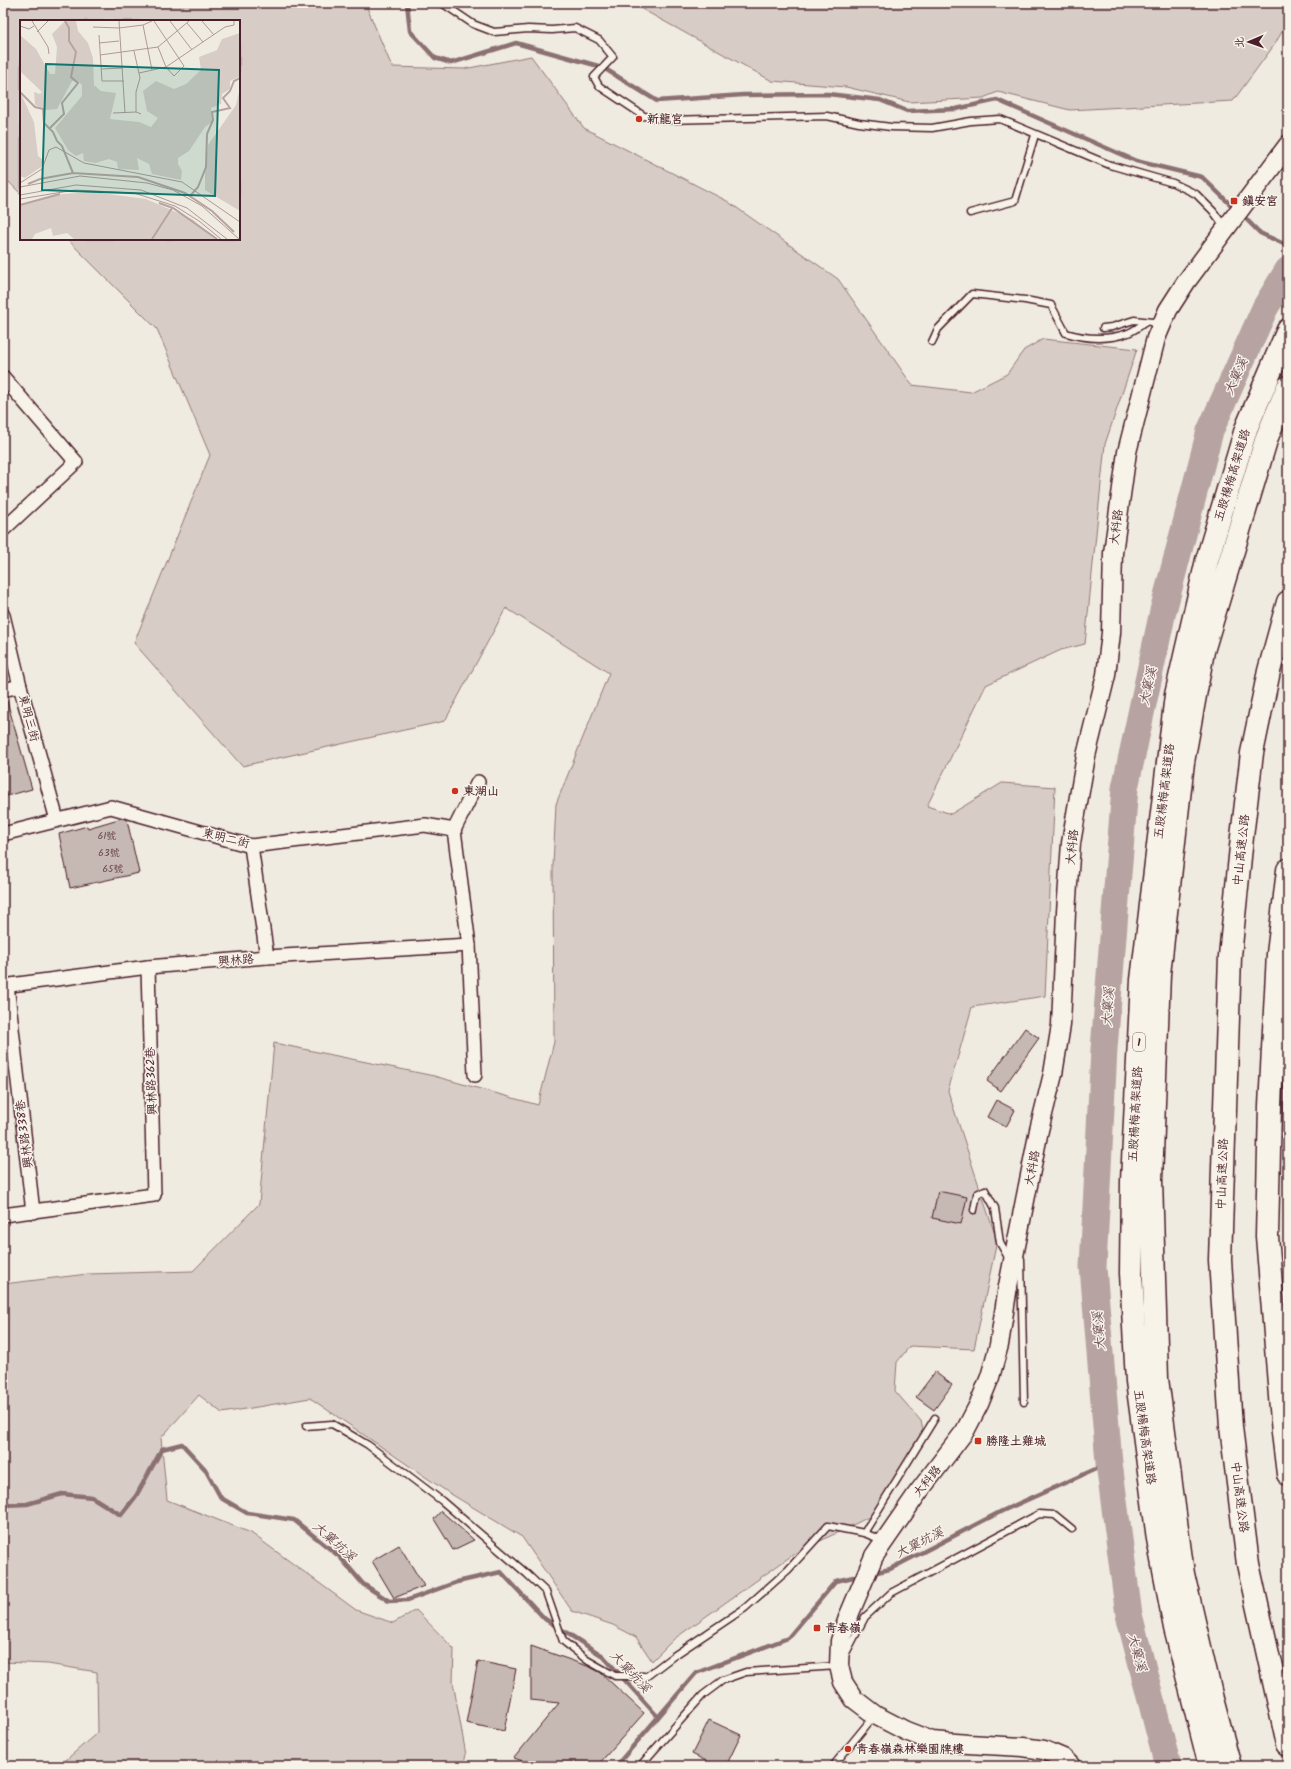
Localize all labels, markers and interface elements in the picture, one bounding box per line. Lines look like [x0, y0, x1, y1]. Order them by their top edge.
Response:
inset map [20, 20, 240, 240]
north arrow [1229, 22, 1269, 62]
text: 北 [1231, 37, 1249, 48]
place label: 新龍宮 [647, 110, 683, 129]
marker: 新龍宮 [634, 114, 644, 124]
place label: 鎮安宮 [1242, 192, 1278, 211]
marker: 鎮安宮 [1229, 196, 1239, 206]
water label: 大窠溪 [1219, 354, 1254, 399]
street label: 五股楊梅高架道路 [1209, 426, 1256, 524]
street label: 大科路 [1105, 508, 1128, 546]
water label: 大窠溪 [1134, 664, 1163, 708]
street label: 東明三街 [13, 692, 44, 744]
street label: 五股楊梅高架道路 [1149, 742, 1180, 840]
place label: 東湖山 [463, 782, 499, 801]
marker: 東湖山 [450, 786, 460, 796]
street label: 中山高速公路 [1228, 813, 1255, 887]
street label: 東明二街 [200, 823, 251, 854]
house number: 61號 [98, 828, 116, 844]
street label: 大科路 [1061, 828, 1084, 866]
house number: 63號 [98, 845, 120, 861]
house number: 65號 [103, 861, 123, 877]
street label: 興林路 [217, 950, 255, 971]
water label: 大窠溪 [1097, 986, 1120, 1027]
road number: 1 [1133, 1033, 1145, 1051]
street label: 興林路362巷 [141, 1046, 162, 1116]
street label: 五股楊梅高架道路 [1123, 1066, 1147, 1162]
street label: 興林路338巷 [11, 1099, 38, 1169]
street label: 中山高速公路 [1212, 1138, 1233, 1210]
street label: 大科路 [1020, 1149, 1045, 1188]
water label: 大窠溪 [1087, 1310, 1112, 1351]
street label: 五股楊梅高架道路 [1128, 1388, 1161, 1486]
place label: 勝隆土雞城 [986, 1432, 1046, 1451]
marker: 勝隆土雞城 [973, 1436, 983, 1446]
street label: 中山高速公路 [1226, 1460, 1253, 1534]
street label: 大科路 [909, 1461, 946, 1501]
water label: 大窠坑溪 [308, 1517, 361, 1568]
water label: 大窠坑溪 [892, 1522, 948, 1564]
place label: 青春嶺 [825, 1619, 861, 1638]
marker: 青春嶺 [812, 1623, 822, 1633]
water label: 大窠溪 [1121, 1631, 1152, 1675]
water label: 大窠坑溪 [604, 1646, 656, 1699]
place label: 青春嶺森林樂園牌樓 [856, 1740, 964, 1759]
marker: 青春嶺森林樂園牌樓 [843, 1744, 853, 1754]

